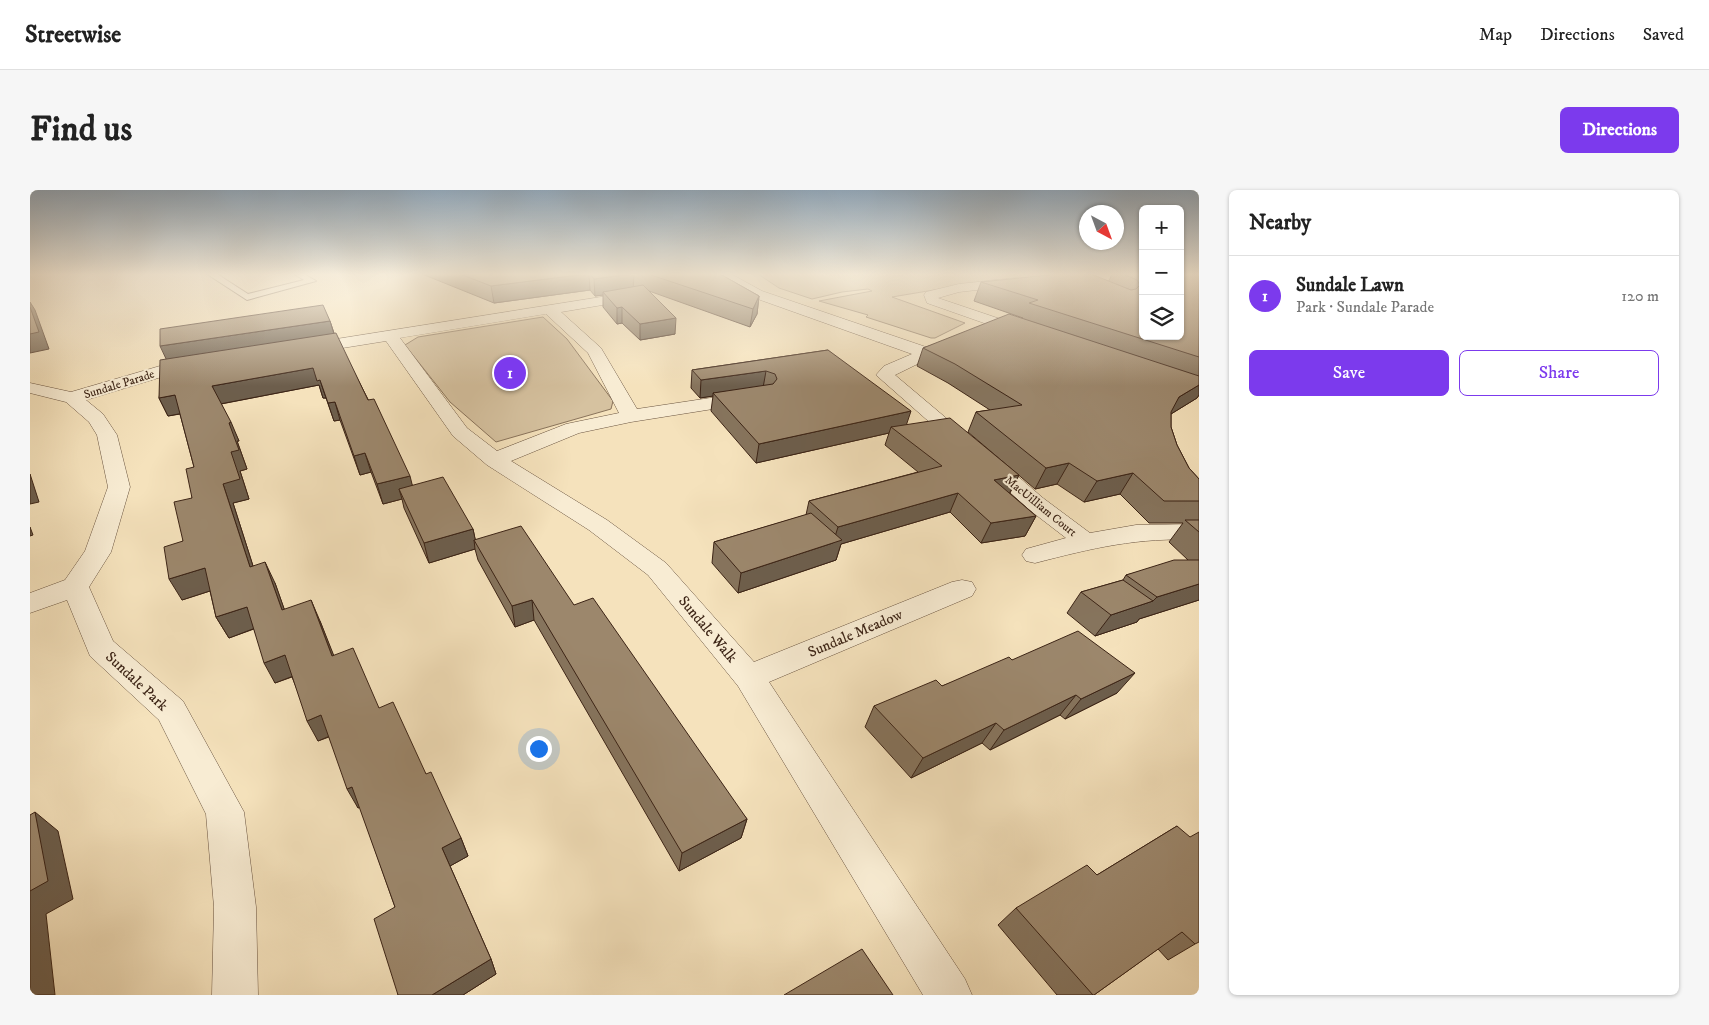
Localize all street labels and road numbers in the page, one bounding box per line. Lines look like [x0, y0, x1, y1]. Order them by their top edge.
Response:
street label: Sundale Parade [82, 367, 156, 402]
street label: MacUilliam Court [1002, 473, 1080, 540]
street label: Sundale Walk [674, 592, 742, 667]
street label: Sundale Meadow [805, 605, 906, 662]
street label: Sundale Park [101, 648, 172, 716]

